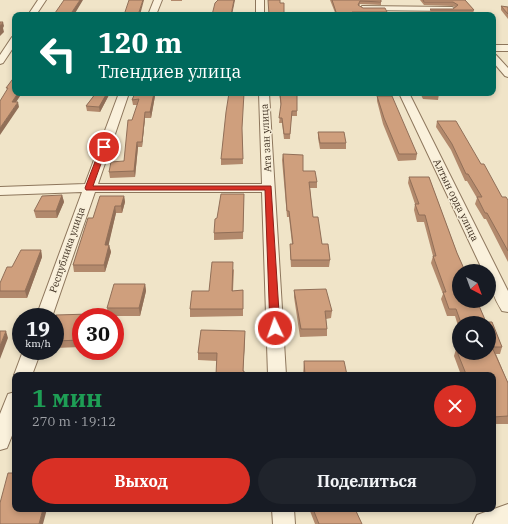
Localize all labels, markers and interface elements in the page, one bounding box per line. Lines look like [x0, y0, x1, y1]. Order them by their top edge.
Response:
text: 120 m [98, 24, 182, 61]
icon: left [32, 28, 84, 80]
text: Тлендиев улица [98, 60, 241, 83]
street label: Ата зан улица [258, 103, 274, 173]
pin [87, 130, 121, 164]
icon: arrive [93, 136, 115, 158]
street label: Алтын орда улица [430, 157, 482, 244]
street label: Республика улица [46, 205, 88, 295]
north arrow [452, 264, 496, 308]
map controls [452, 264, 496, 360]
position arrow [254, 307, 296, 349]
speed limit sign: 30 [72, 308, 124, 360]
text: 19 [26, 315, 50, 342]
button: search [452, 316, 496, 360]
text: km/h [25, 337, 51, 350]
text: 1 мин [32, 382, 102, 414]
button: close [434, 385, 476, 427]
text: 270 m · 19:12 [32, 413, 116, 430]
button: Выход [32, 458, 250, 504]
button: Поделиться [258, 458, 476, 504]

